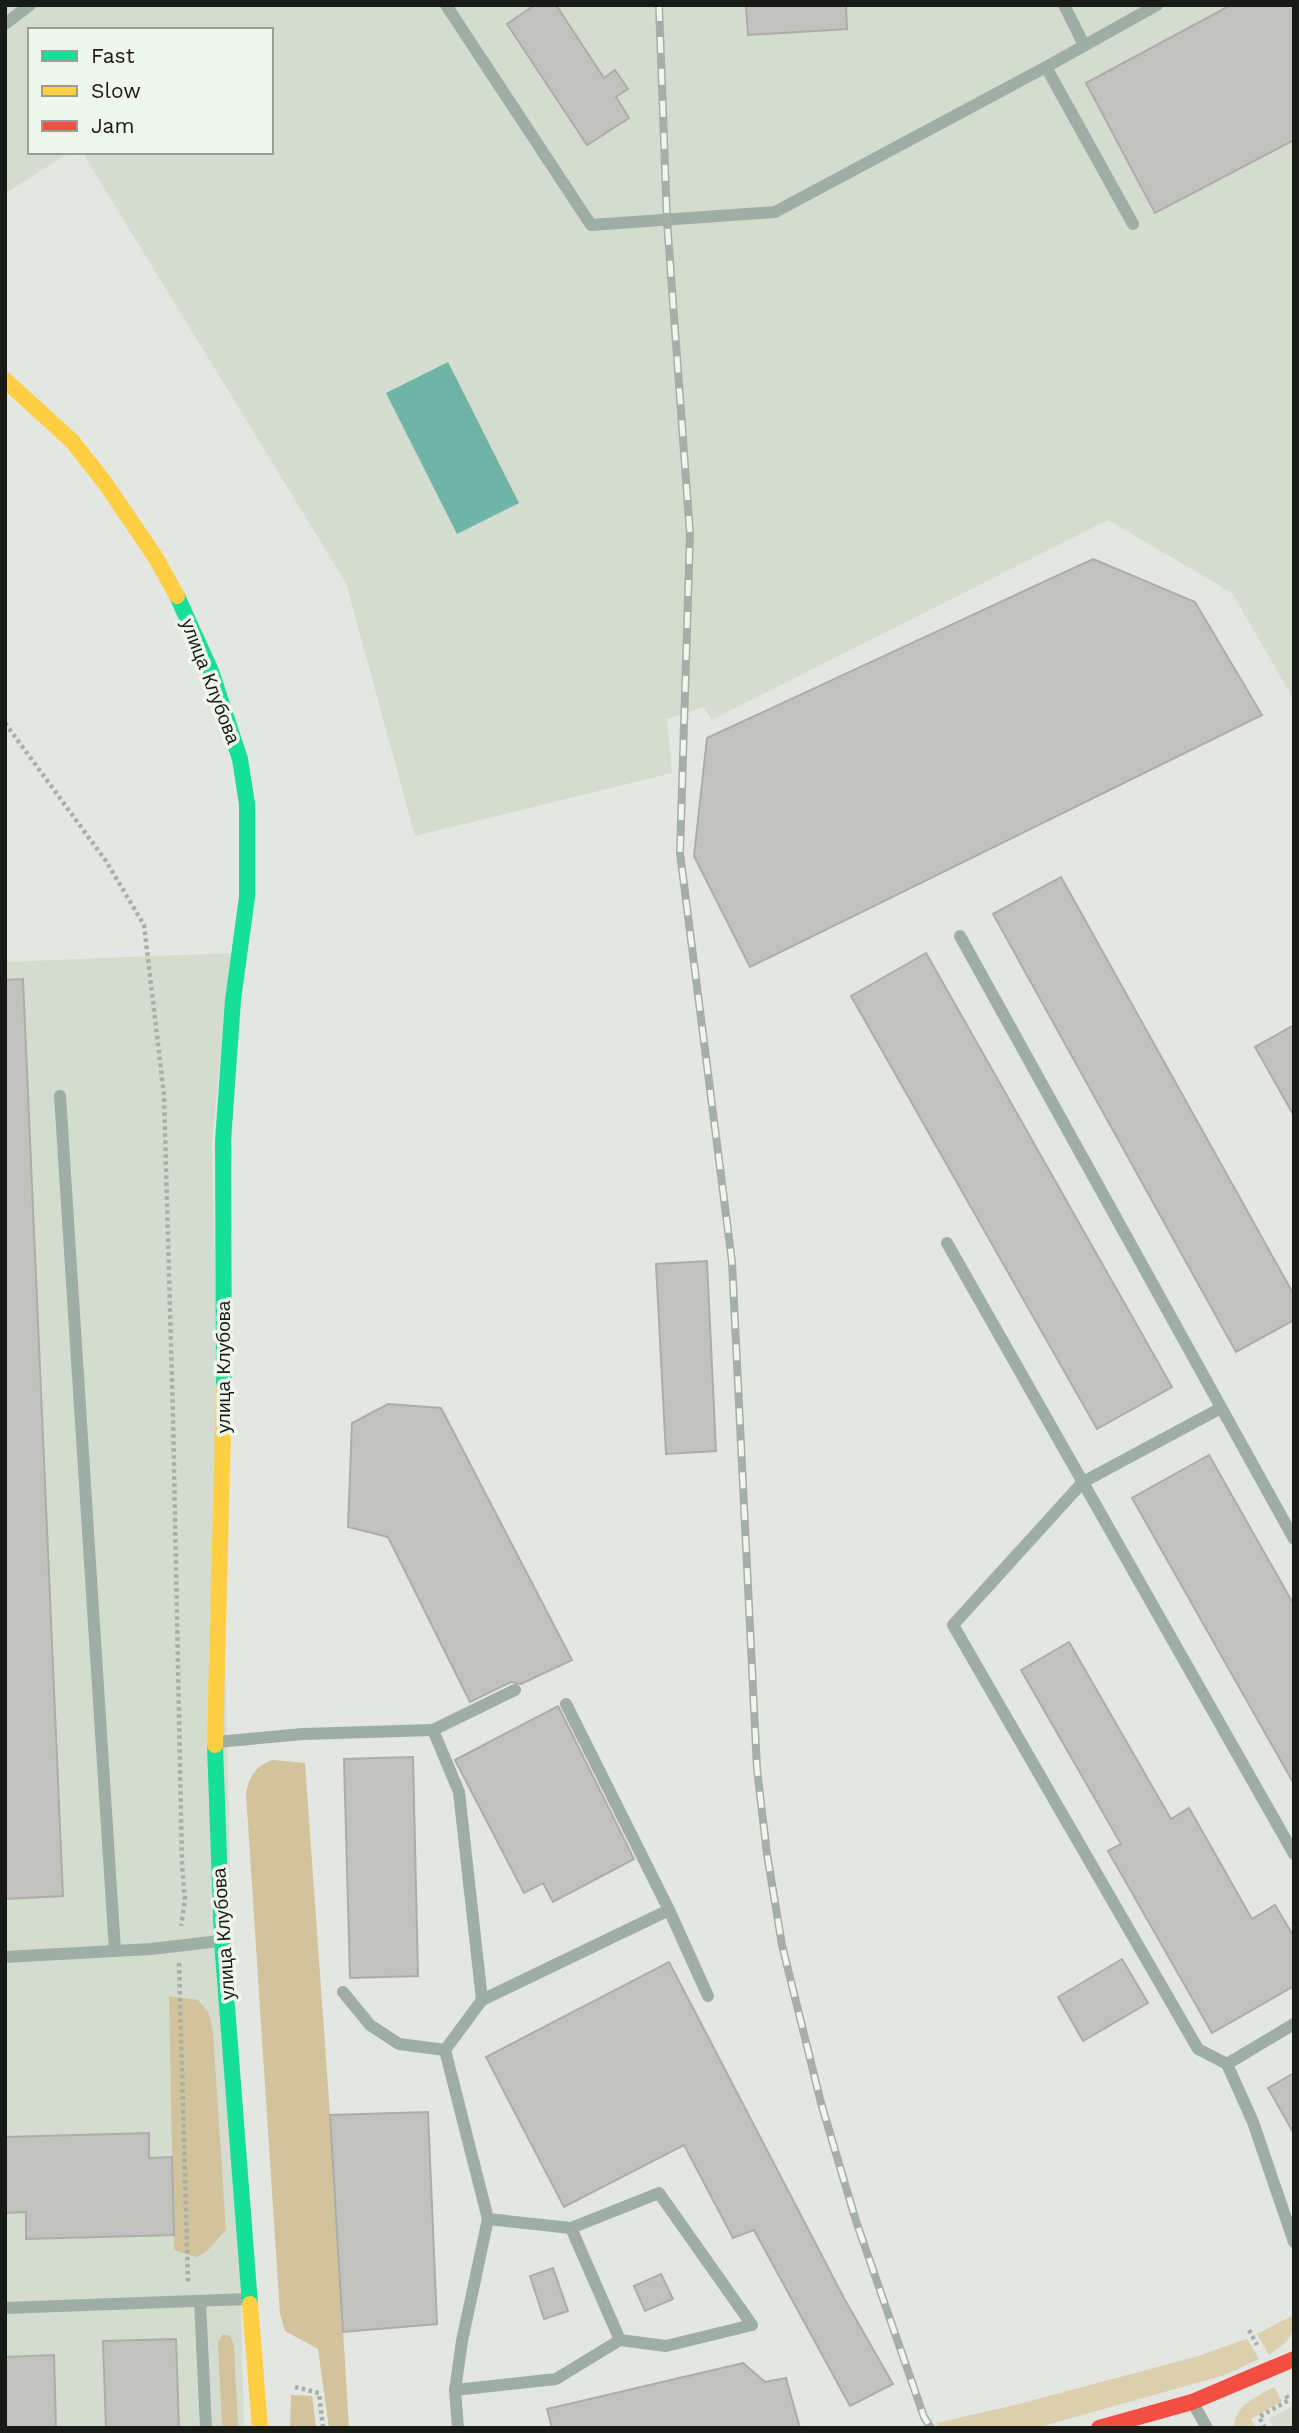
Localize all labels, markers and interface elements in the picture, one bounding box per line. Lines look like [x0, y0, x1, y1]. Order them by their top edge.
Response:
legend [28, 28, 273, 154]
text: Fast [91, 43, 135, 68]
text: Slow [91, 78, 141, 103]
text: Jam [91, 113, 134, 138]
street label: улица Клубова [176, 615, 245, 748]
street label: улица Клубова [212, 1300, 235, 1433]
street label: улица Клубова [207, 1867, 240, 2001]

